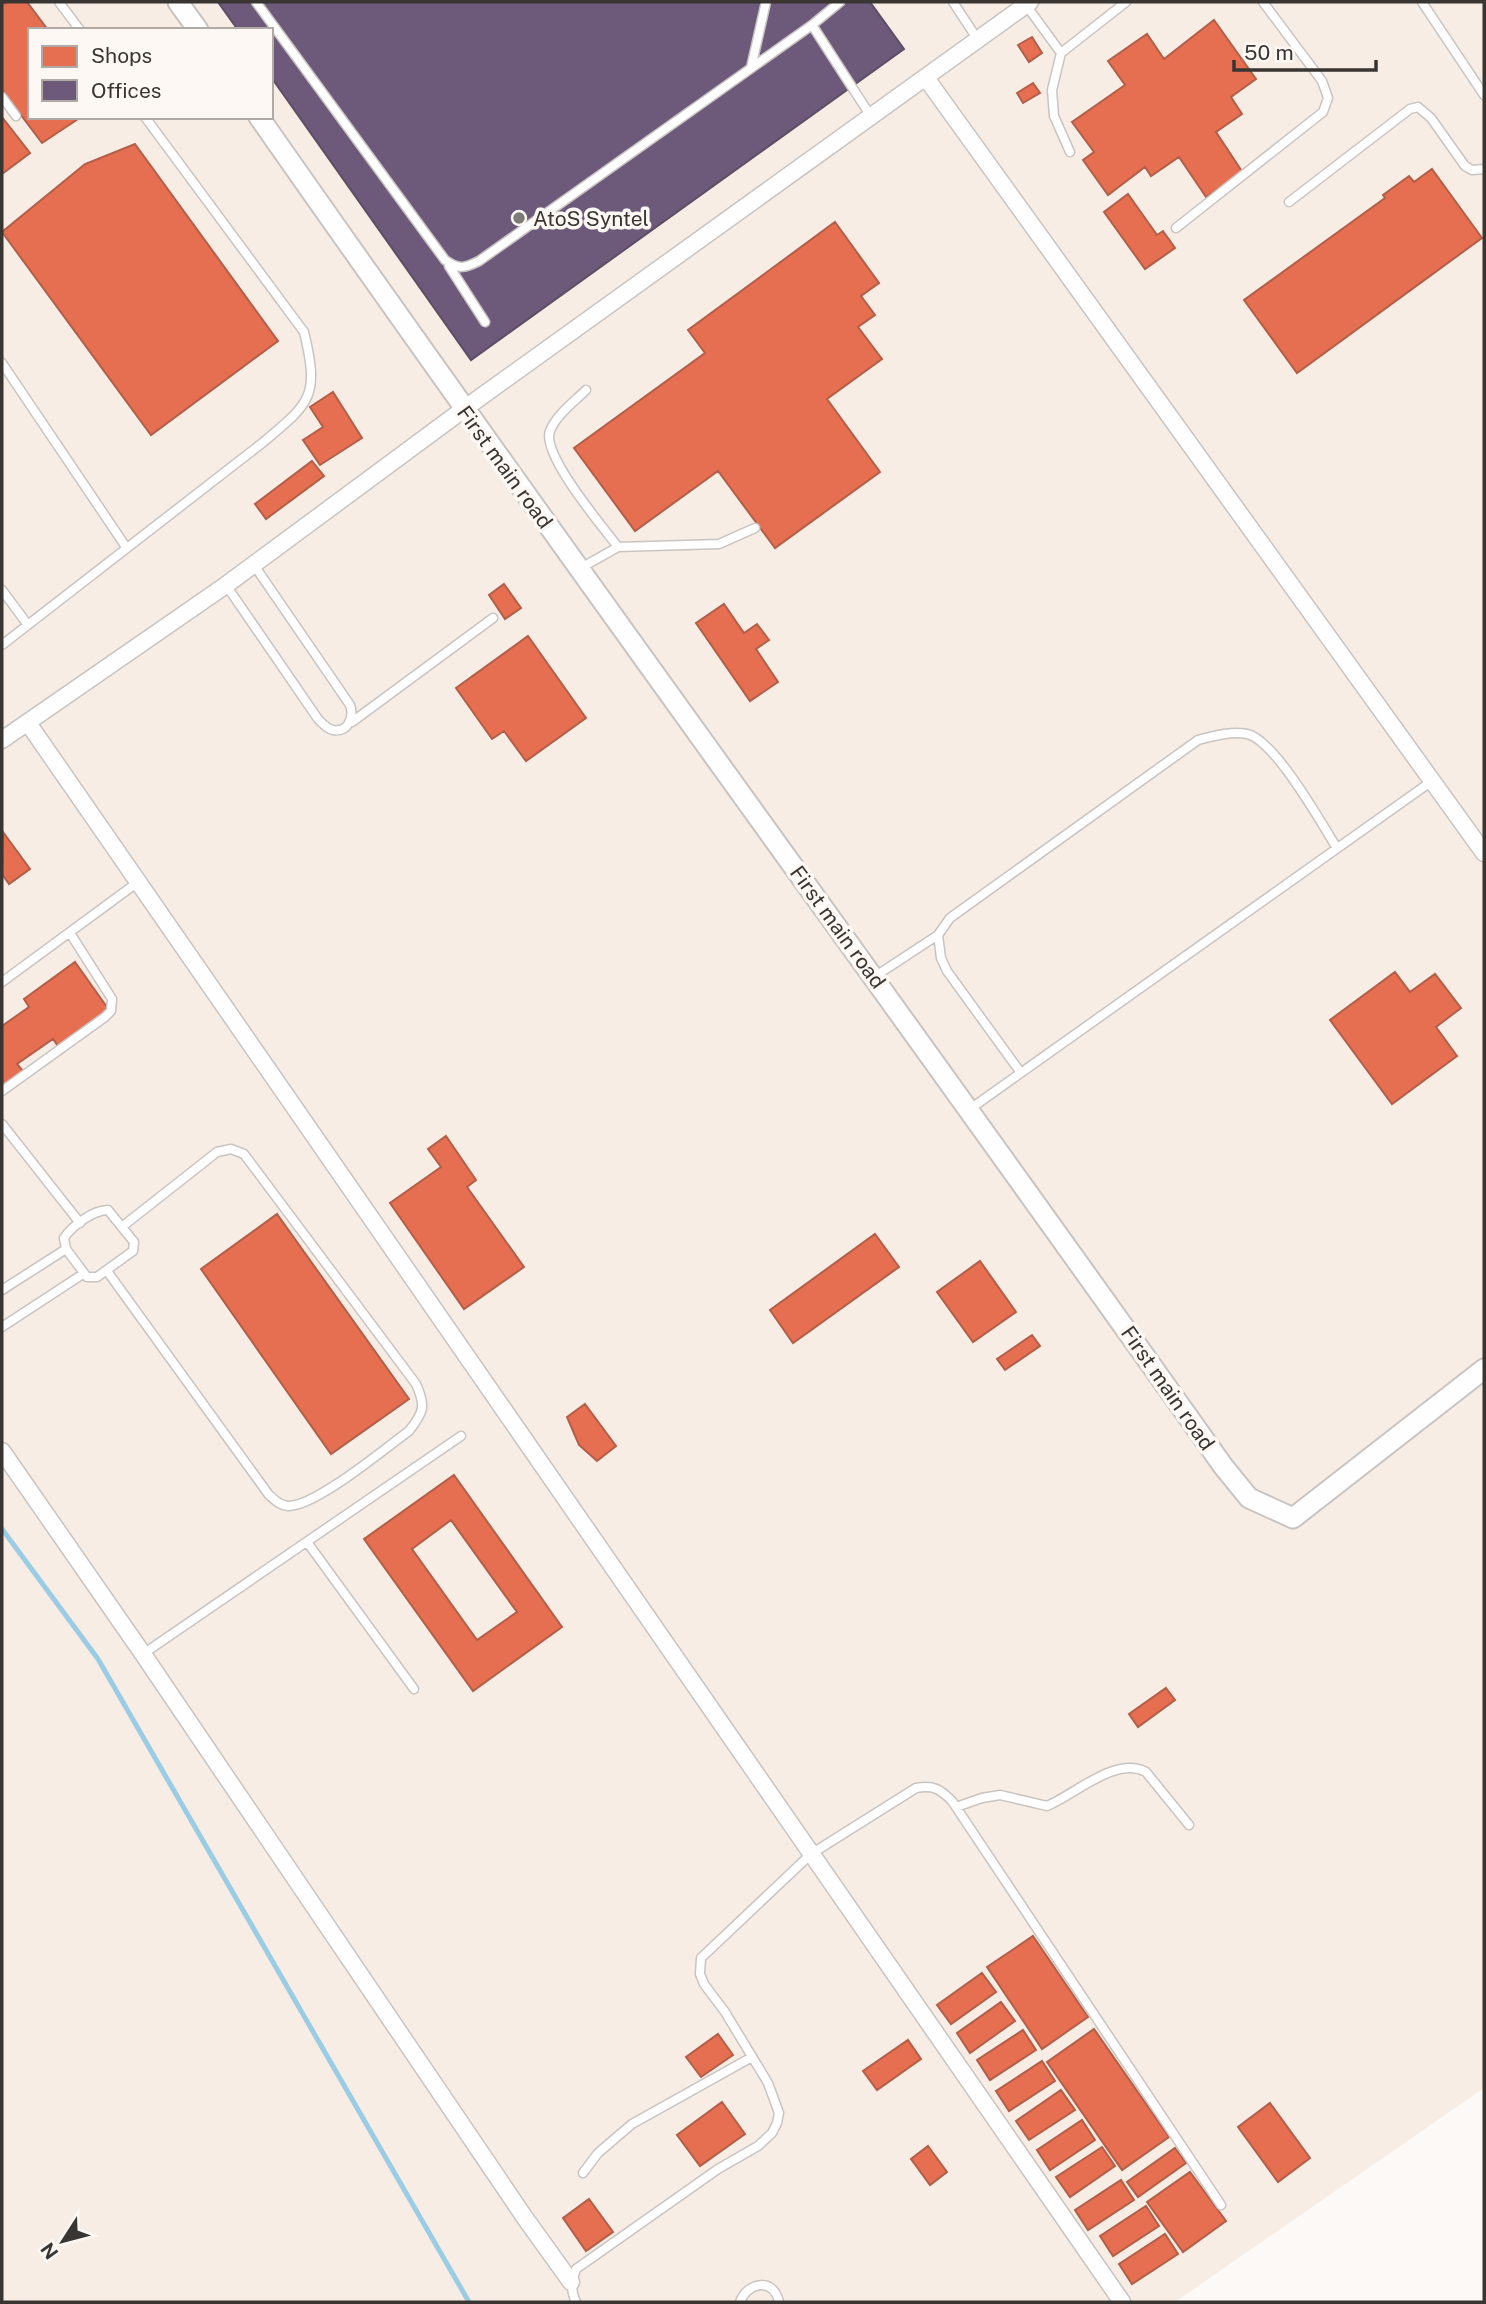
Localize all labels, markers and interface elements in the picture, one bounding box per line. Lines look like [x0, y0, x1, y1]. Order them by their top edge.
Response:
legend [28, 28, 273, 119]
scale bar [1234, 28, 1376, 72]
text: 50 m [1244, 40, 1294, 65]
text: Shops [91, 43, 152, 68]
text: Offices [91, 78, 161, 103]
place label: AtoS Syntel [533, 206, 649, 231]
marker: AtoS Syntel [511, 210, 527, 226]
street label: First main road [452, 401, 558, 533]
street label: First main road [785, 861, 891, 993]
street label: First main road [1116, 1321, 1220, 1455]
north arrow [28, 2206, 98, 2276]
text: N [36, 2239, 63, 2263]

